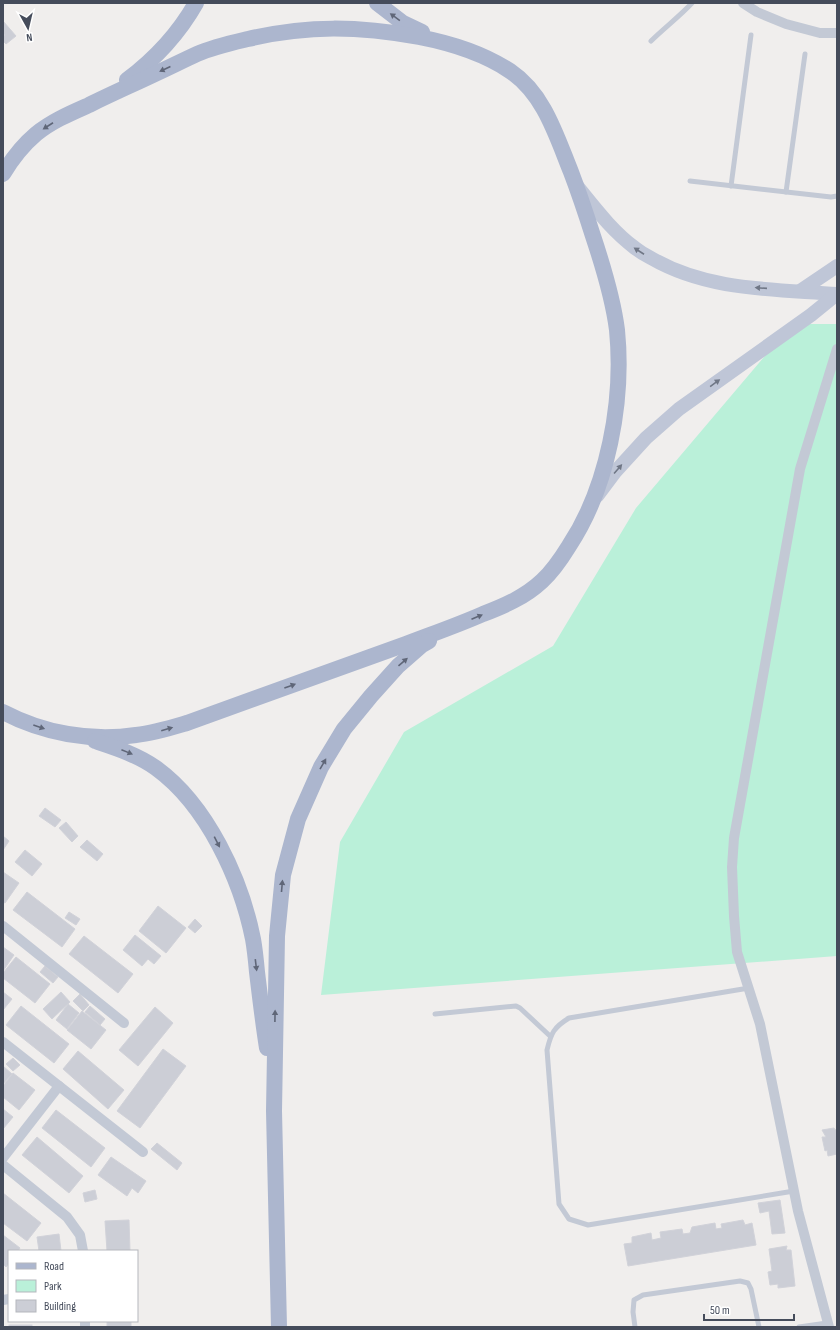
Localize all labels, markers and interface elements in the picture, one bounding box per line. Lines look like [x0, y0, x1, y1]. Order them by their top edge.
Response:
north arrow [8, 8, 48, 48]
one-way arrow [390, 13, 400, 21]
text: N [25, 31, 33, 44]
one-way arrow [159, 66, 170, 72]
one-way arrow [43, 122, 53, 130]
one-way arrow [633, 247, 645, 254]
one-way arrow [755, 285, 767, 291]
one-way arrow [710, 379, 721, 388]
one-way arrow [614, 464, 623, 474]
one-way arrow [472, 613, 484, 619]
one-way arrow [398, 657, 408, 666]
one-way arrow [284, 682, 296, 688]
one-way arrow [33, 724, 45, 730]
one-way arrow [161, 725, 173, 731]
one-way arrow [121, 750, 133, 756]
one-way arrow [320, 758, 327, 770]
one-way arrow [214, 836, 220, 848]
one-way arrow [279, 880, 285, 892]
one-way arrow [253, 959, 259, 971]
one-way arrow [272, 1009, 278, 1022]
legend [8, 1250, 138, 1322]
text: Road [44, 1259, 64, 1274]
text: Park [44, 1279, 62, 1294]
scale bar [704, 1296, 794, 1322]
text: Building [44, 1299, 76, 1314]
text: 50 m [710, 1303, 730, 1318]

